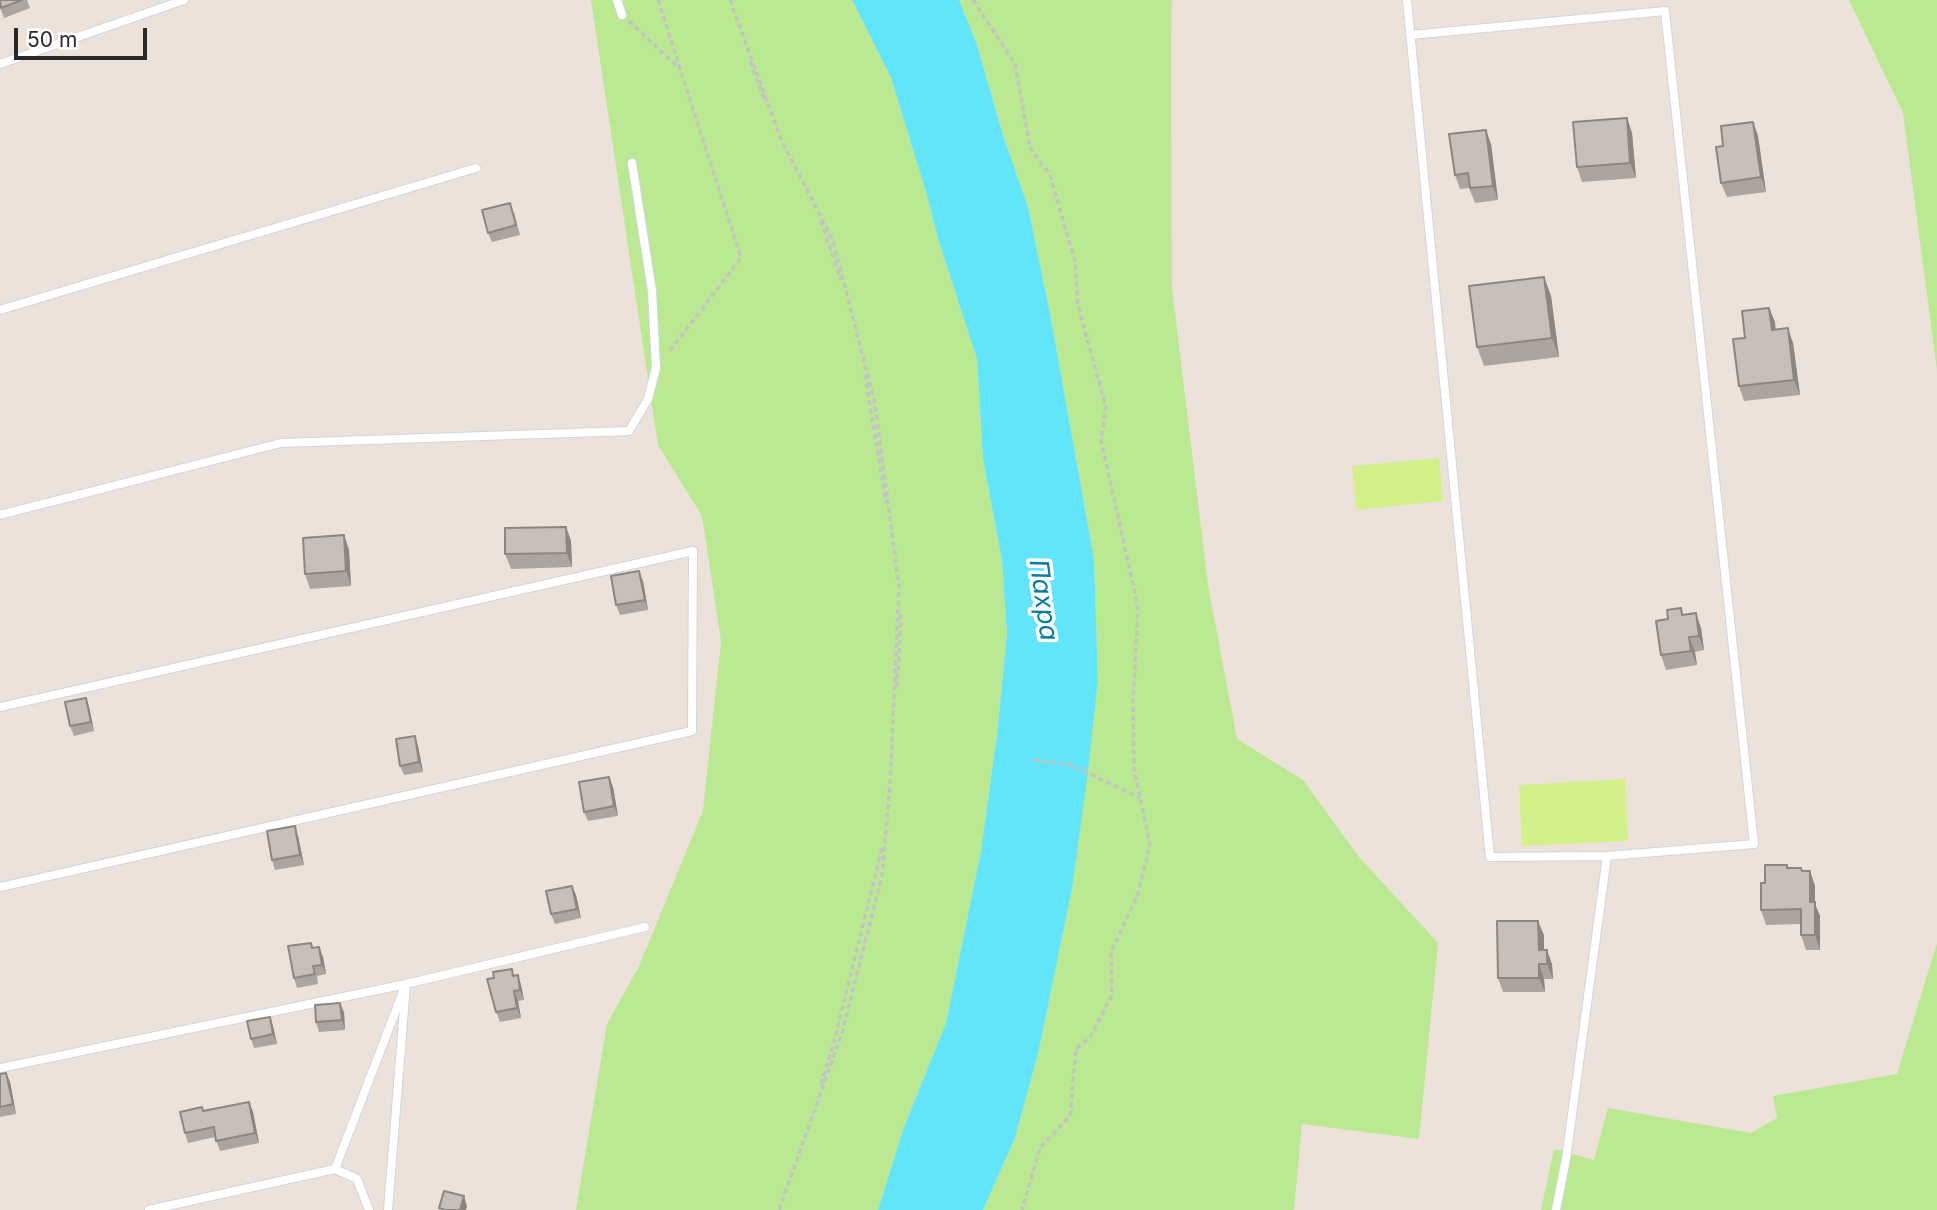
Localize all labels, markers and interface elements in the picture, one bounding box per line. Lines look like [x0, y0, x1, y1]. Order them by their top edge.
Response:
scale bar [18, 14, 150, 58]
text: 50 m [27, 27, 77, 52]
water label: Пахра [1022, 557, 1064, 643]

